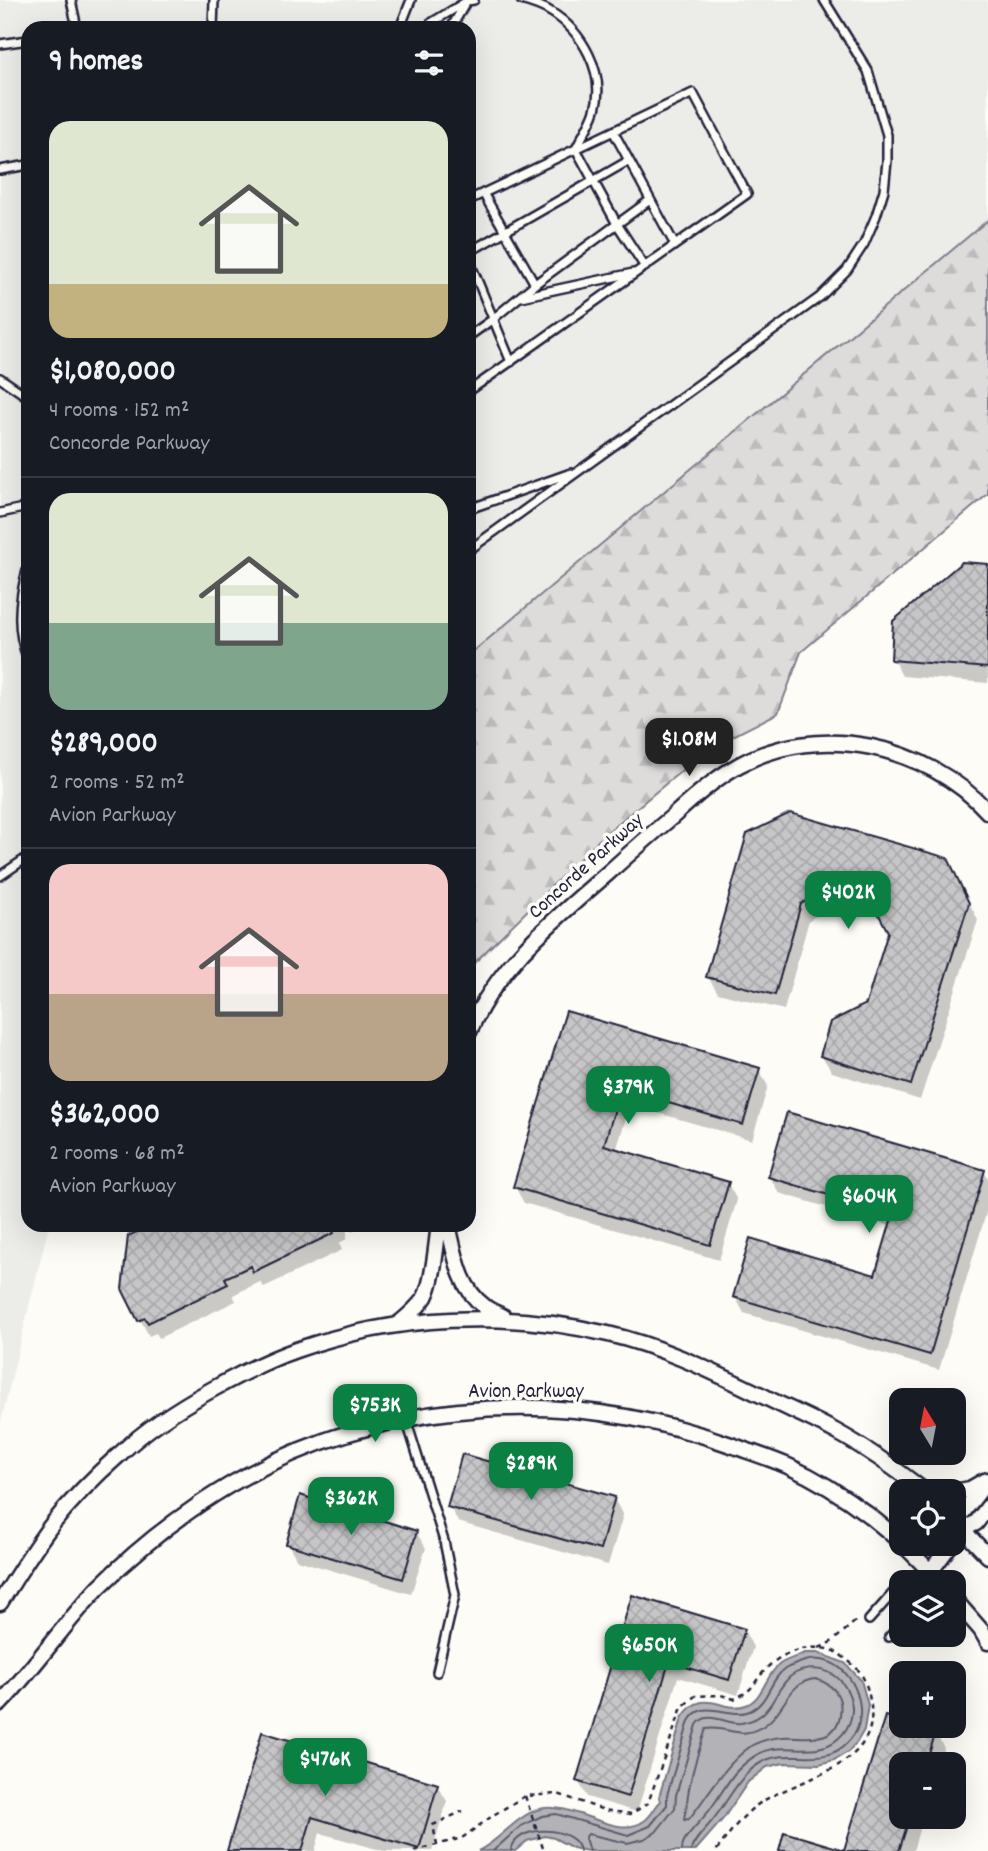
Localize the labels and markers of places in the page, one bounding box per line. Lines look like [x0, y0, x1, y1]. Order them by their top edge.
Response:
pin: $1.08M [632, 718, 746, 778]
pin: $402K [799, 872, 897, 931]
pin: $379K [579, 1066, 677, 1126]
pin: $604K [820, 1176, 918, 1235]
pin: $753K [326, 1384, 424, 1444]
pin: $289K [482, 1442, 580, 1502]
pin: $362K [302, 1478, 400, 1537]
pin: $650K [600, 1624, 698, 1684]
pin: $476K [276, 1738, 374, 1798]

